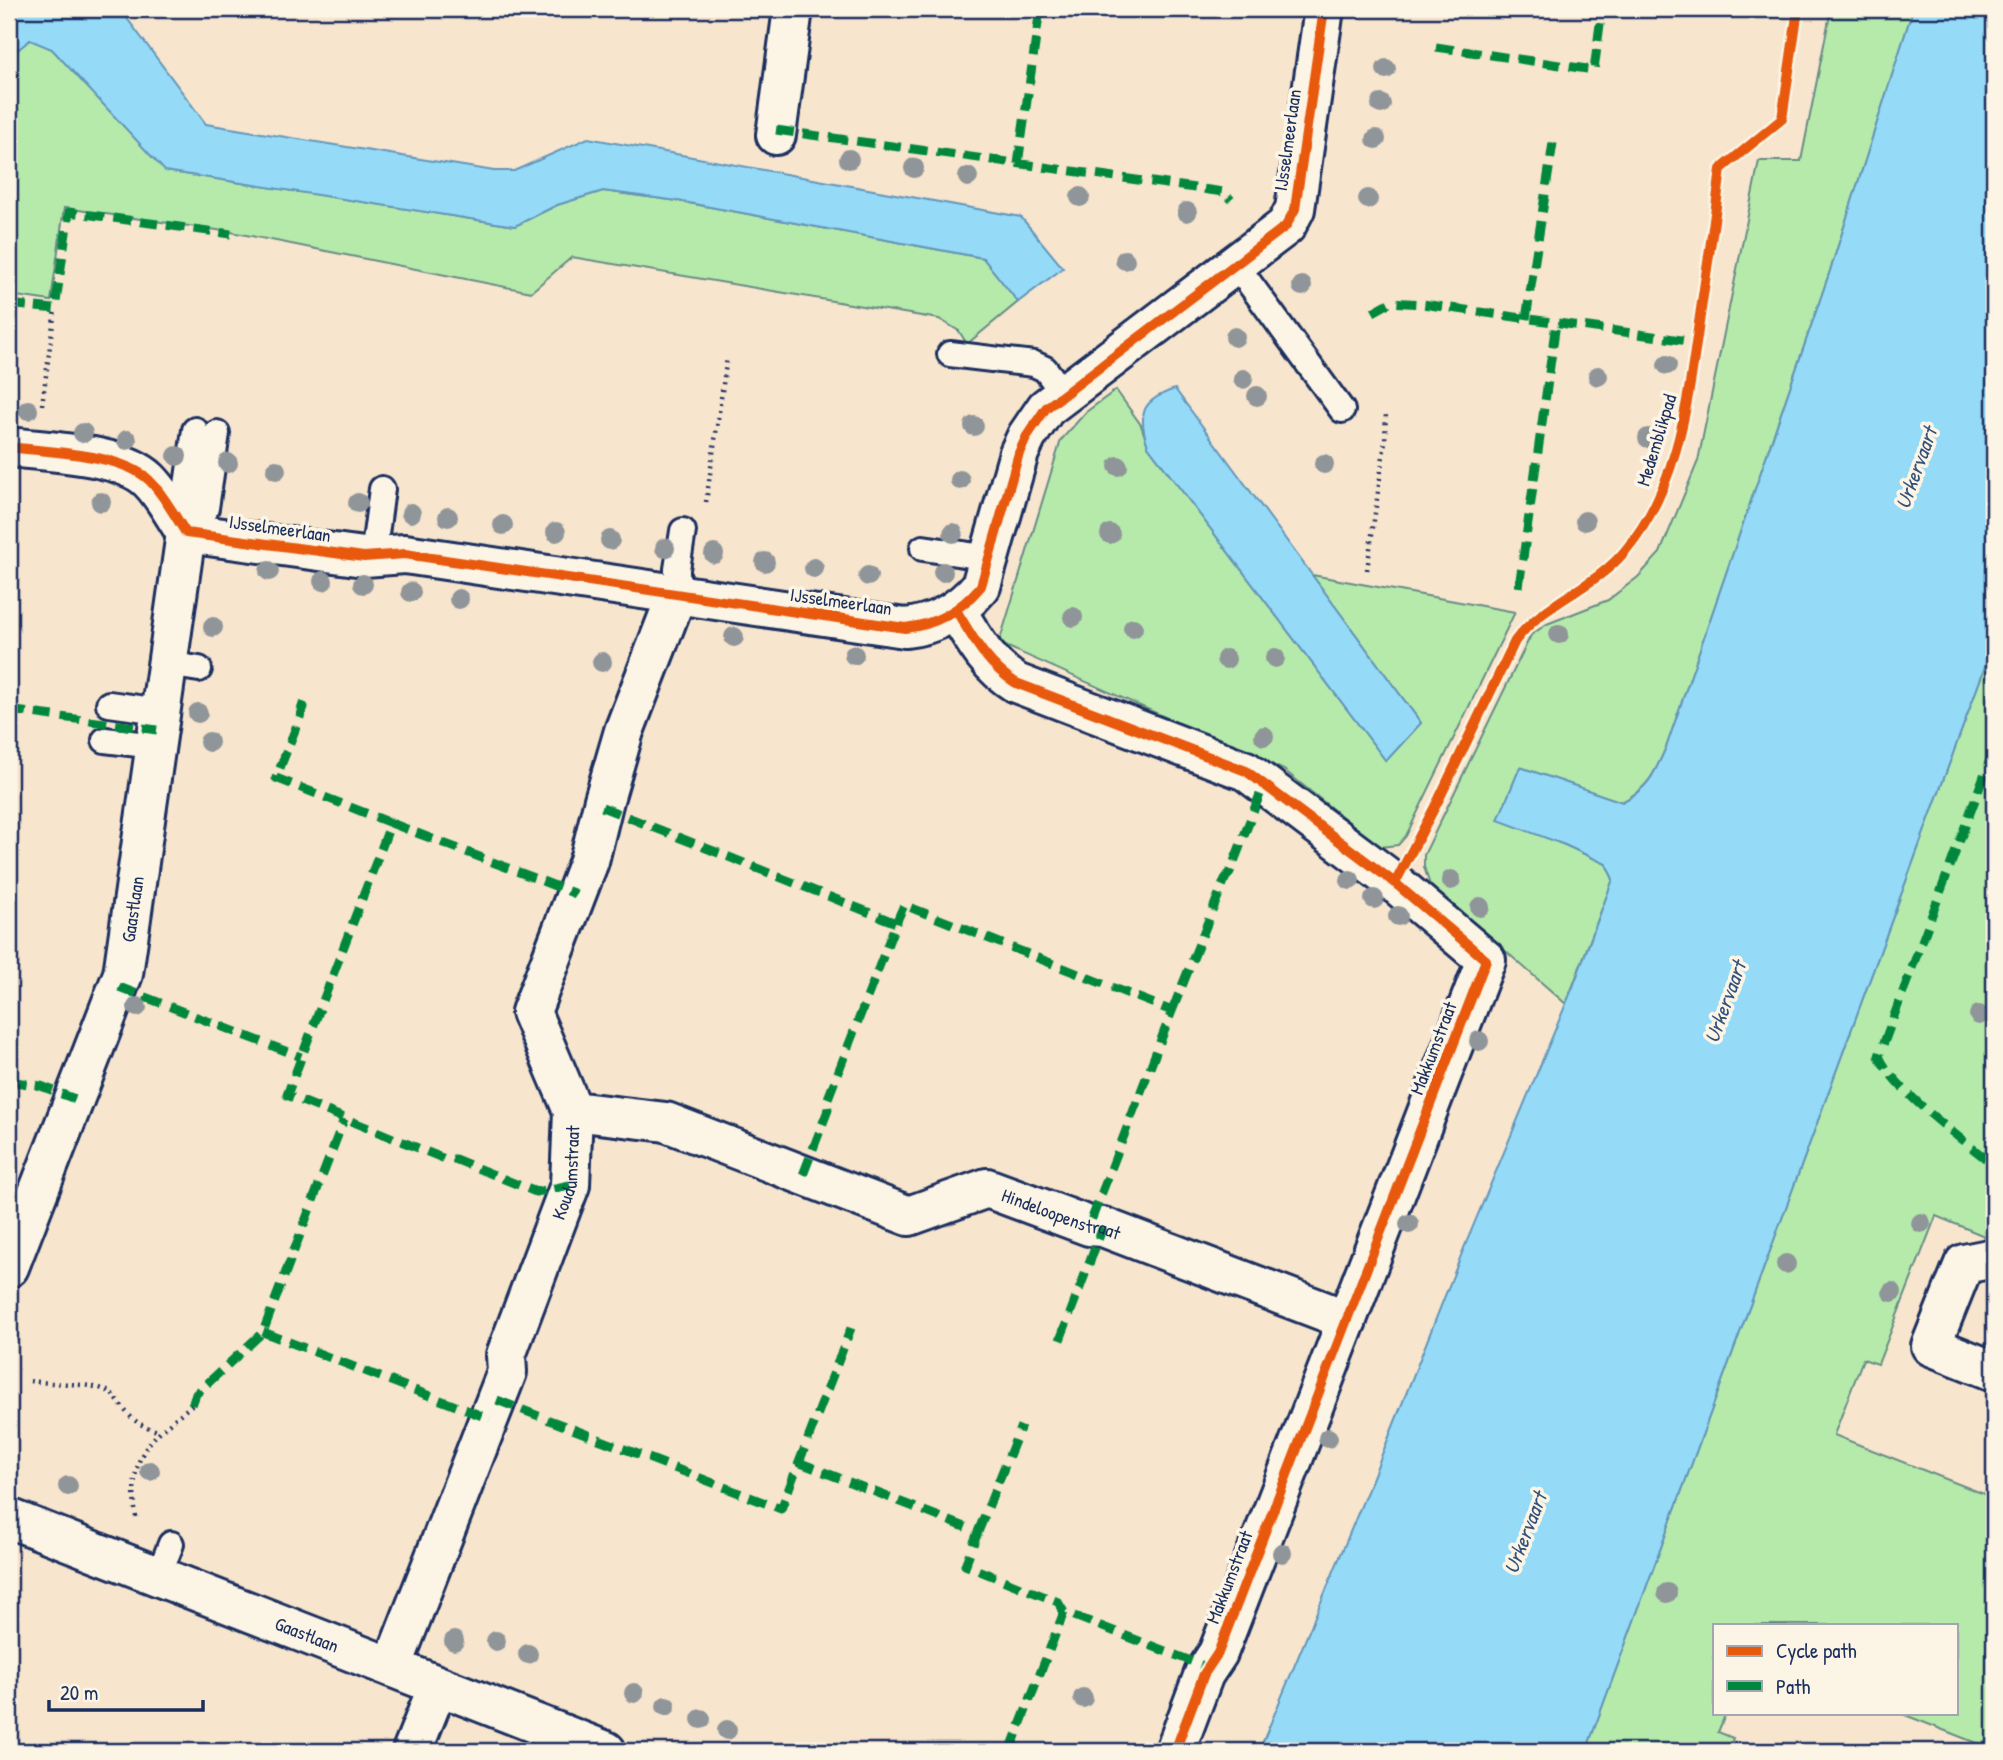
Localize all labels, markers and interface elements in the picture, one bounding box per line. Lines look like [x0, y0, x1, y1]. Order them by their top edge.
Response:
street label: IJsselmeerlaan [1267, 87, 1307, 193]
street label: Medemblikpad [1630, 390, 1682, 489]
water label: Urkervaart [1888, 421, 1945, 513]
street label: IJsselmeerlaan [227, 508, 333, 548]
street label: IJsselmeerlaan [788, 581, 894, 621]
street label: Gaastlaan [115, 874, 150, 944]
water label: Urkervaart [1697, 955, 1754, 1047]
street label: Makkumstraat [1403, 997, 1463, 1098]
street label: Koudumstraat [545, 1124, 585, 1223]
street label: Hindeloopenstraat [998, 1182, 1125, 1246]
water label: Urkervaart [1496, 1486, 1555, 1578]
street label: Makkumstraat [1199, 1526, 1259, 1627]
street label: Gaastlaan [271, 1610, 343, 1659]
legend [1713, 1624, 1958, 1714]
text: Cycle path [1776, 1636, 1857, 1665]
scale bar [49, 1669, 203, 1713]
text: Path [1776, 1672, 1811, 1701]
text: 20 m [60, 1678, 98, 1707]

